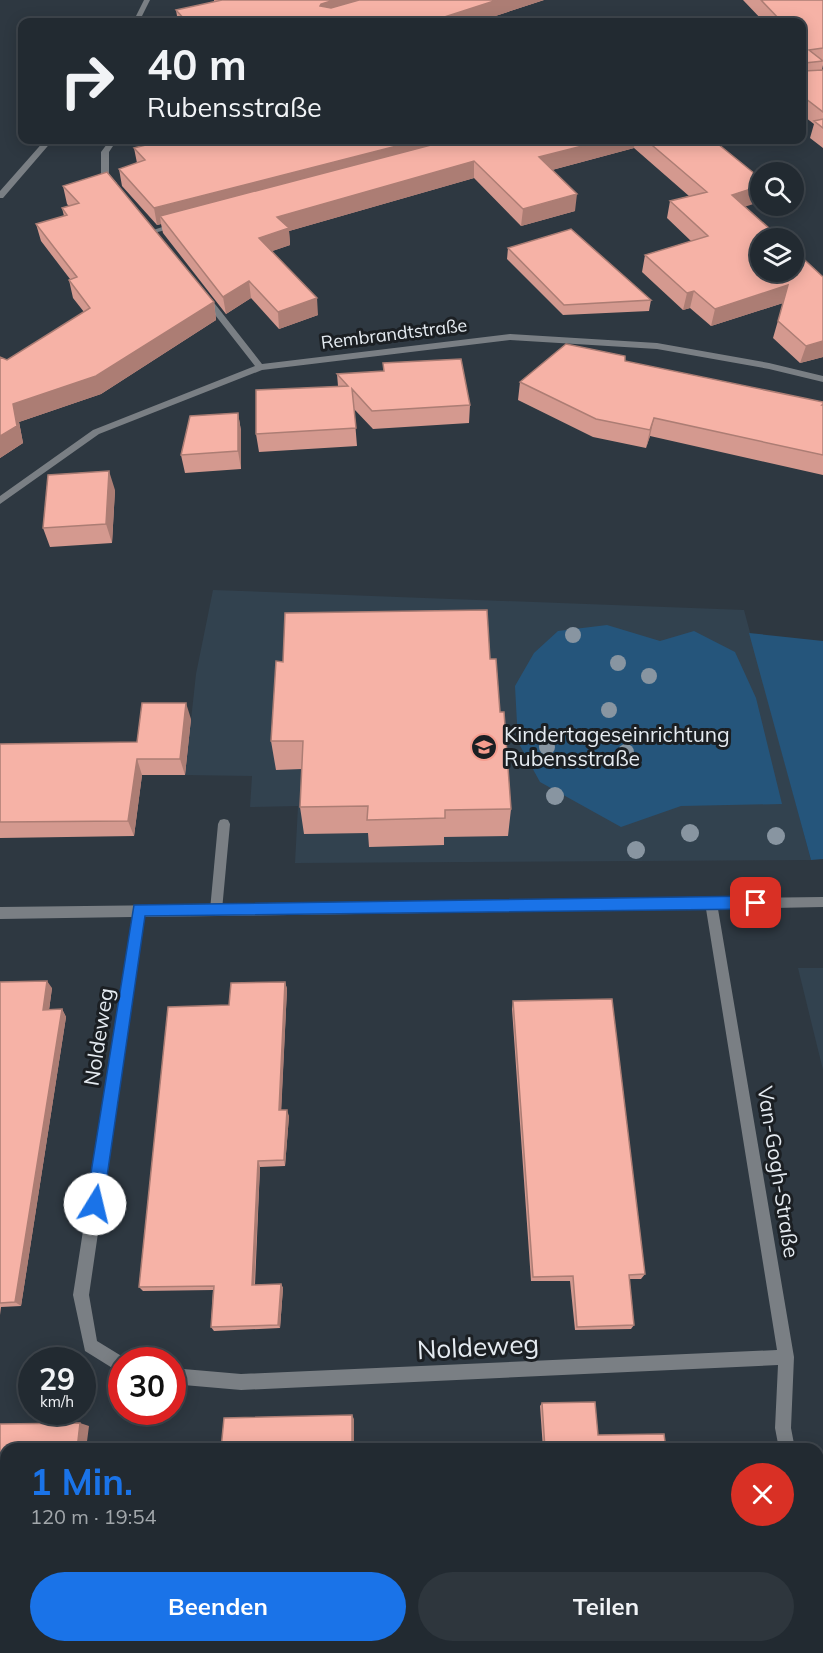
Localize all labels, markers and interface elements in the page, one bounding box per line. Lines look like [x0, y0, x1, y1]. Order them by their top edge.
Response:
text: 40 m [147, 38, 247, 91]
icon: right [48, 42, 126, 120]
text: Rubensstraße [147, 90, 322, 124]
map controls [750, 162, 804, 282]
button: search [750, 162, 804, 216]
button: layers [750, 228, 804, 282]
street label: Rembrandtstraße [320, 313, 468, 354]
place label: Kindertageseinrichtung Rubensstraße [504, 721, 730, 771]
school or university icon: Kindertageseinrichtung Rubensstraße [469, 732, 499, 762]
pin [730, 877, 781, 928]
icon: arrive [739, 886, 772, 919]
street label: Noldeweg [77, 986, 119, 1088]
street label: Van-Gogh-Straße [753, 1084, 805, 1260]
position arrow [63, 1172, 127, 1236]
street label: Noldeweg [416, 1327, 540, 1366]
speed limit sign: 30 [108, 1347, 186, 1425]
text: 29 [39, 1360, 75, 1398]
text: km/h [40, 1392, 74, 1411]
text: 1 Min. [30, 1459, 133, 1504]
button: close [731, 1463, 794, 1526]
text: 120 m · 19:54 [30, 1504, 156, 1529]
button: Beenden [30, 1572, 406, 1641]
button: Teilen [418, 1572, 794, 1641]

